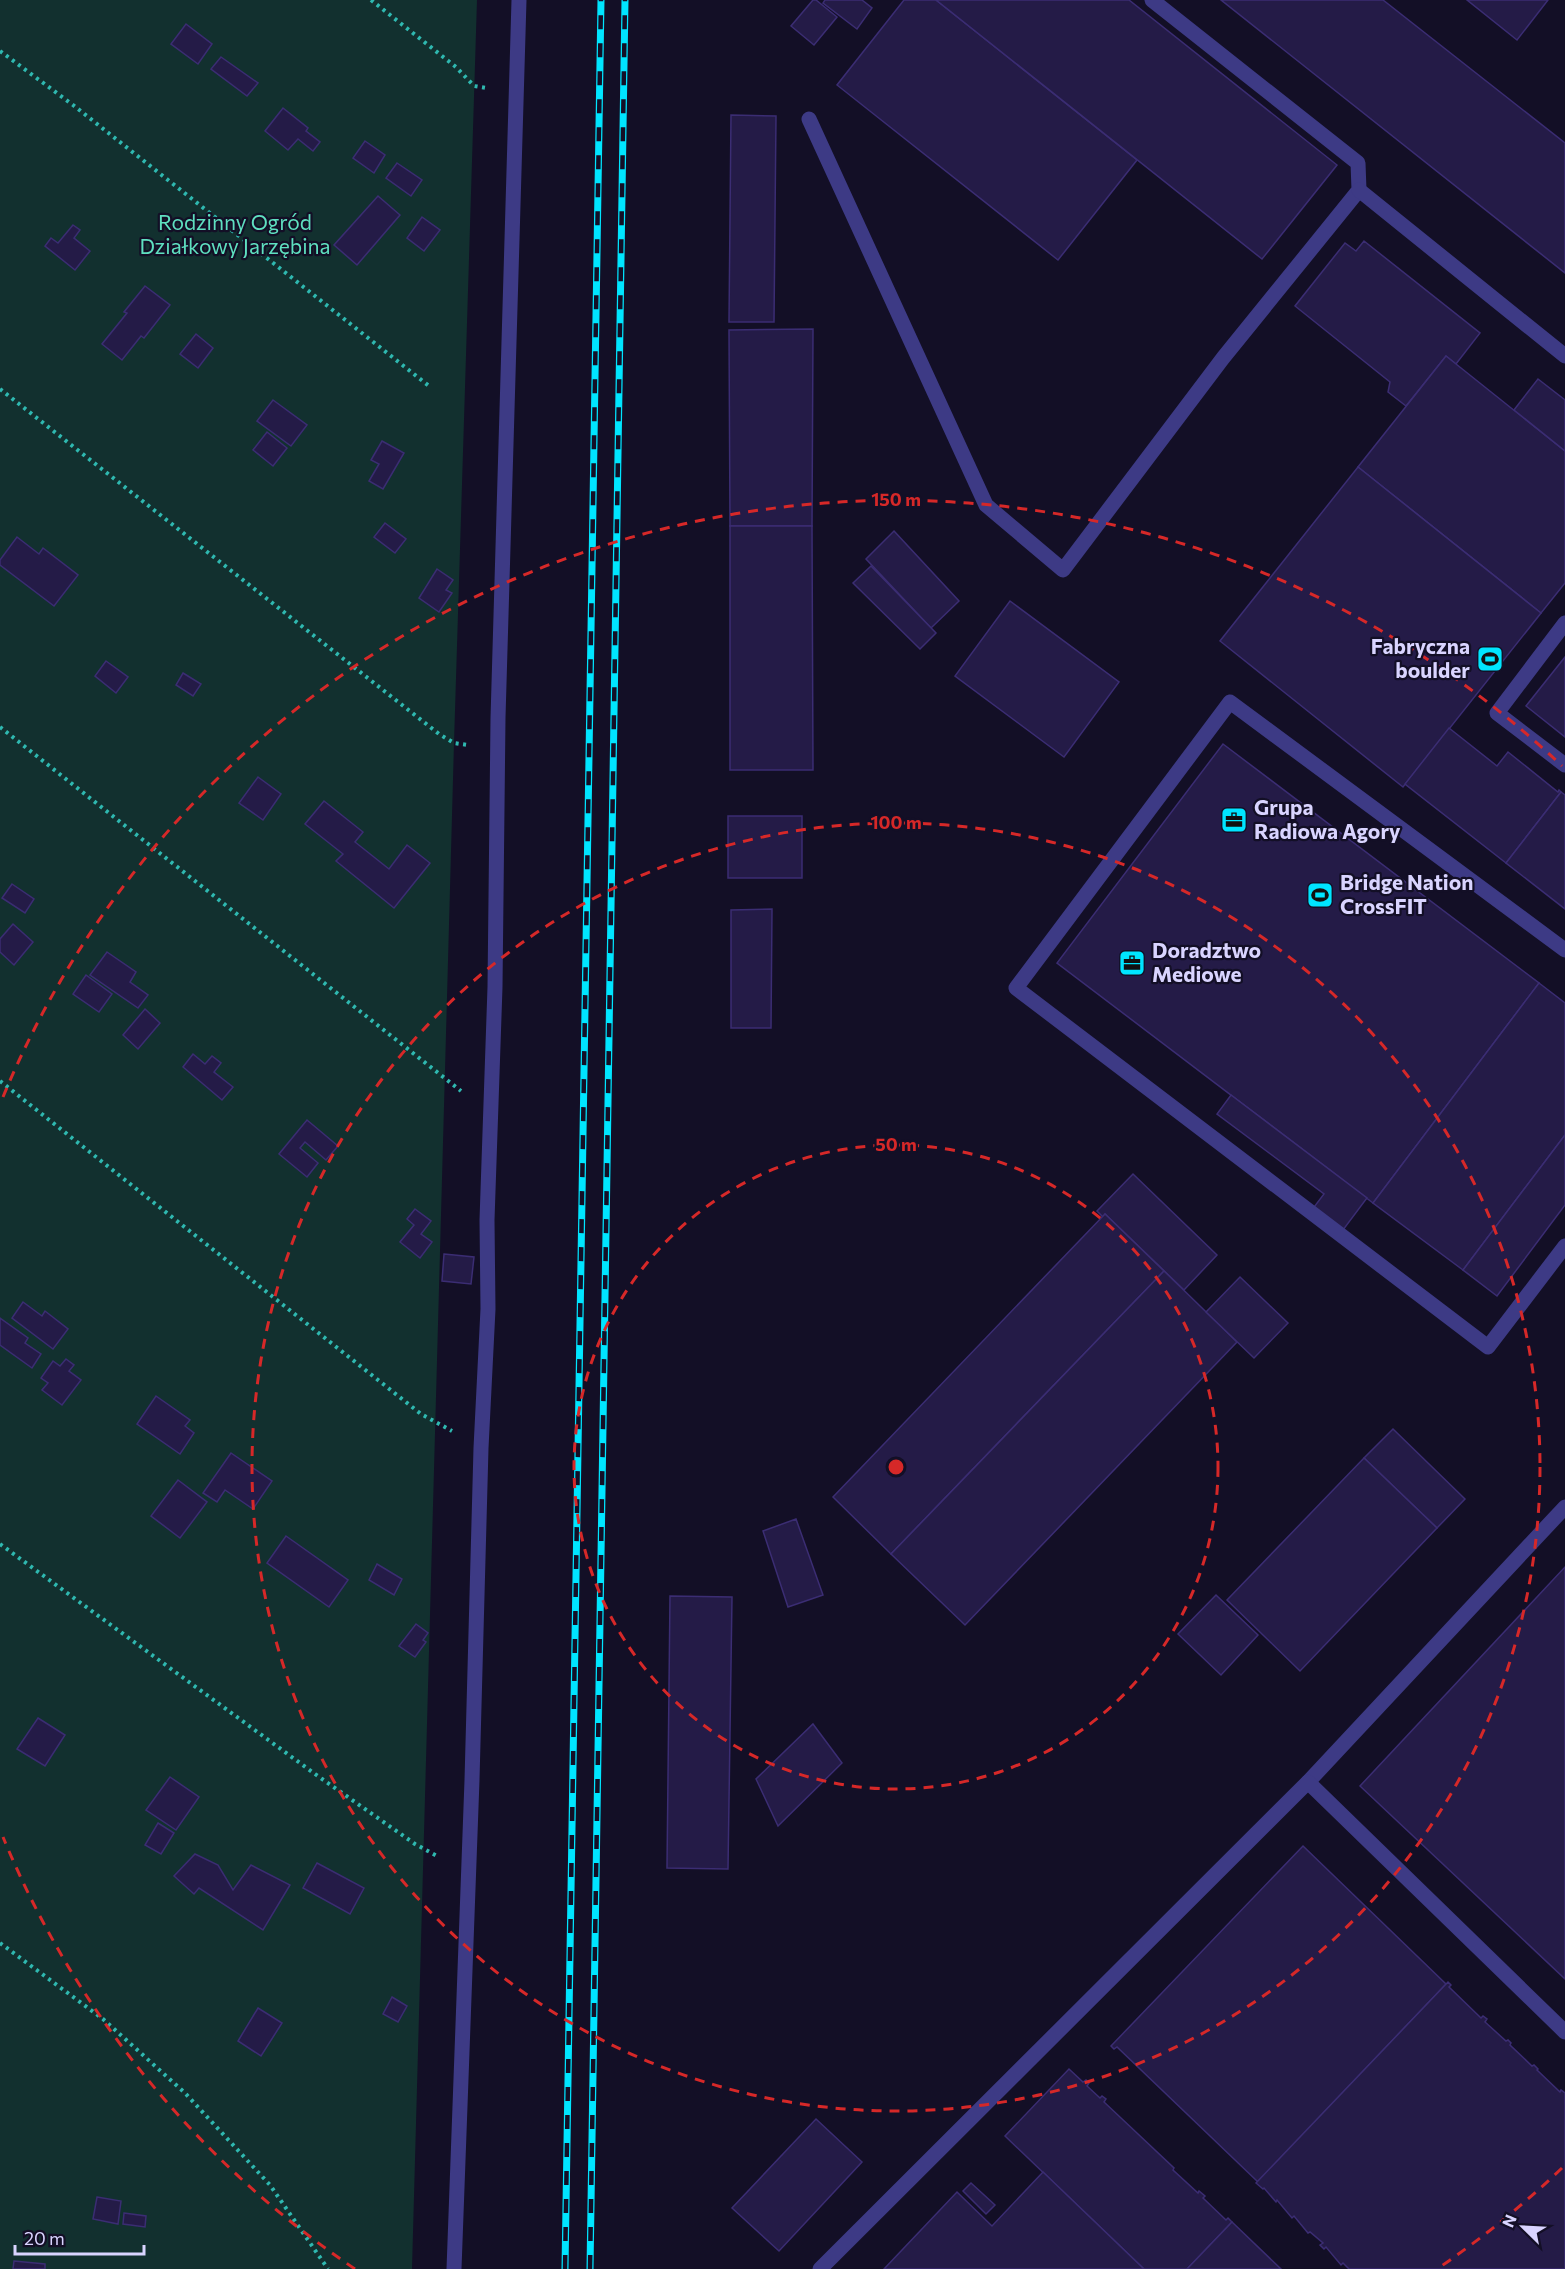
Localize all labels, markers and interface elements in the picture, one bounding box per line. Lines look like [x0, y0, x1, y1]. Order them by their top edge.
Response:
park label: Rodzinny Ogród Działkowy Jarzębina [139, 209, 331, 258]
text: 150 m [871, 488, 921, 510]
place label: Fabryczna boulder [1371, 633, 1470, 682]
sports icon: Fabryczna boulder [1475, 644, 1505, 674]
place label: Grupa Radiowa Agory [1254, 794, 1401, 843]
office icon: Grupa Radiowa Agory [1219, 805, 1249, 835]
text: 100 m [870, 811, 922, 833]
place label: Bridge Nation CrossFIT [1340, 869, 1473, 918]
sports icon: Bridge Nation CrossFIT [1305, 880, 1335, 910]
place label: Doradztwo Mediowe [1152, 937, 1261, 986]
office icon: Doradztwo Mediowe [1117, 948, 1147, 978]
text: 50 m [875, 1133, 917, 1155]
centre of rings [886, 1457, 906, 1477]
north arrow [1493, 2197, 1553, 2257]
text: N [1498, 2211, 1520, 2230]
scale bar [15, 2218, 144, 2256]
text: 20 m [24, 2227, 65, 2249]

